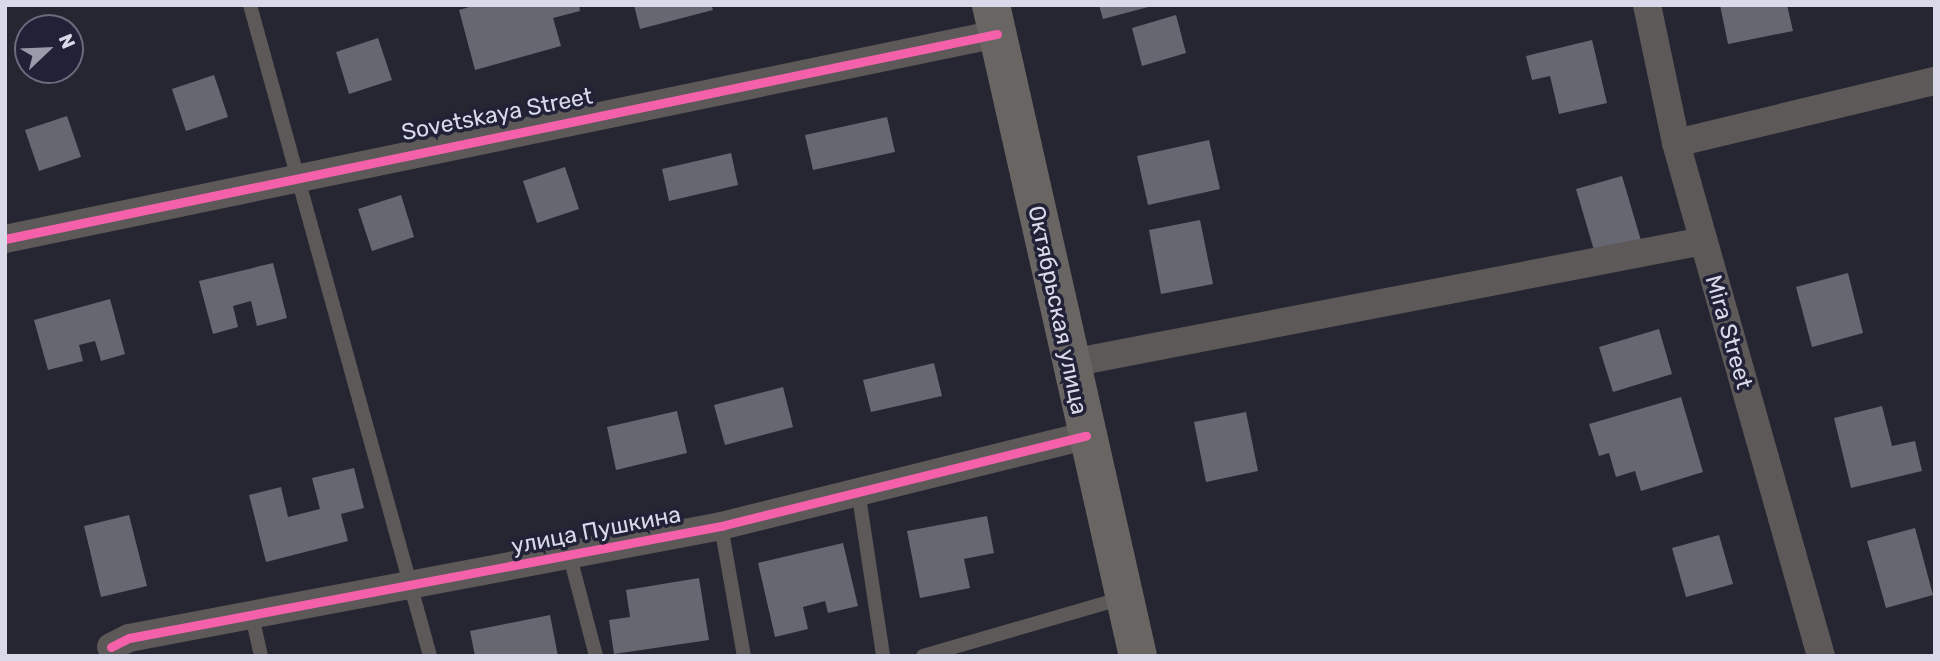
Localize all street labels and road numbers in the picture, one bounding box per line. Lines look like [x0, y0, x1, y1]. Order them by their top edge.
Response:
street label: Sovetskaya Street [399, 82, 595, 146]
street label: Октябрьская улица [1022, 203, 1094, 417]
street label: Mira Street [1700, 272, 1758, 392]
street label: улица Пушкина [509, 500, 683, 560]

